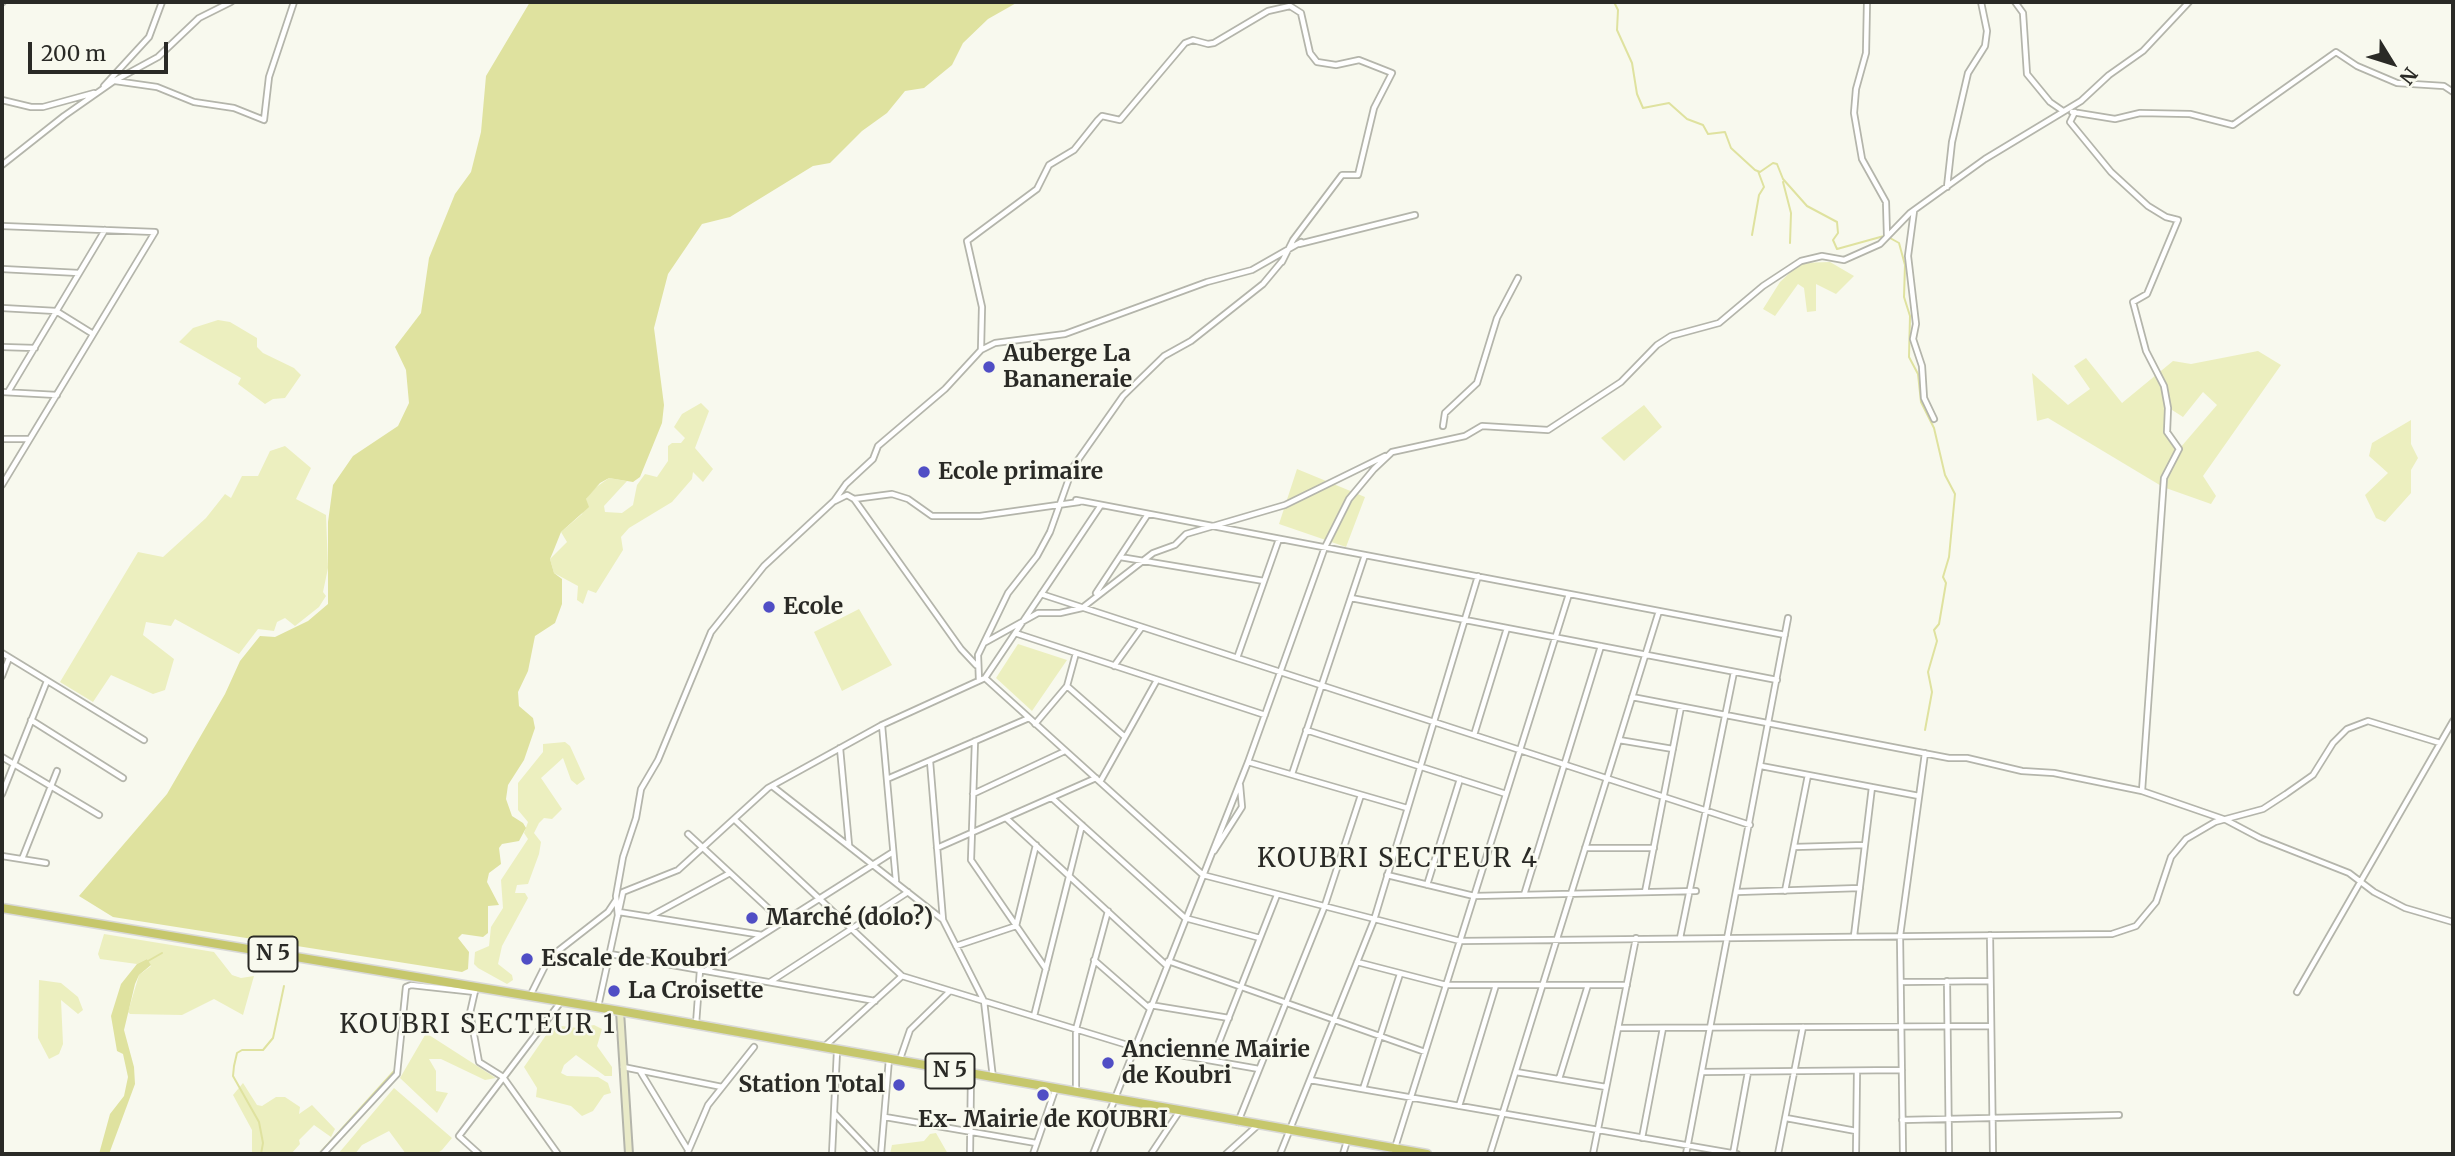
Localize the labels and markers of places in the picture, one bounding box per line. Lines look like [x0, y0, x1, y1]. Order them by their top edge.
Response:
place label: Auberge La Bananeraie [1003, 340, 1132, 394]
marker: Auberge La Bananeraie [981, 359, 997, 375]
place label: Ecole primaire [938, 458, 1103, 486]
marker: Ecole primaire [916, 464, 932, 480]
place label: Ecole [783, 593, 843, 621]
marker: Ecole [761, 599, 777, 615]
place label: Marché (dolo?) [766, 904, 933, 932]
marker: Marché (dolo?) [744, 910, 760, 926]
place label: Escale de Koubri [541, 945, 728, 973]
marker: Escale de Koubri [519, 951, 535, 967]
place label: La Croisette [628, 977, 763, 1005]
marker: La Croisette [606, 983, 622, 999]
place label: Ancienne Mairie de Koubri [1122, 1036, 1310, 1090]
marker: Ancienne Mairie de Koubri [1100, 1055, 1116, 1071]
place label: Station Total [738, 1071, 885, 1099]
marker: Station Total [891, 1077, 907, 1093]
marker: Ex- Mairie de KOUBRI [1035, 1087, 1051, 1103]
place label: Ex- Mairie de KOUBRI [918, 1106, 1168, 1134]

